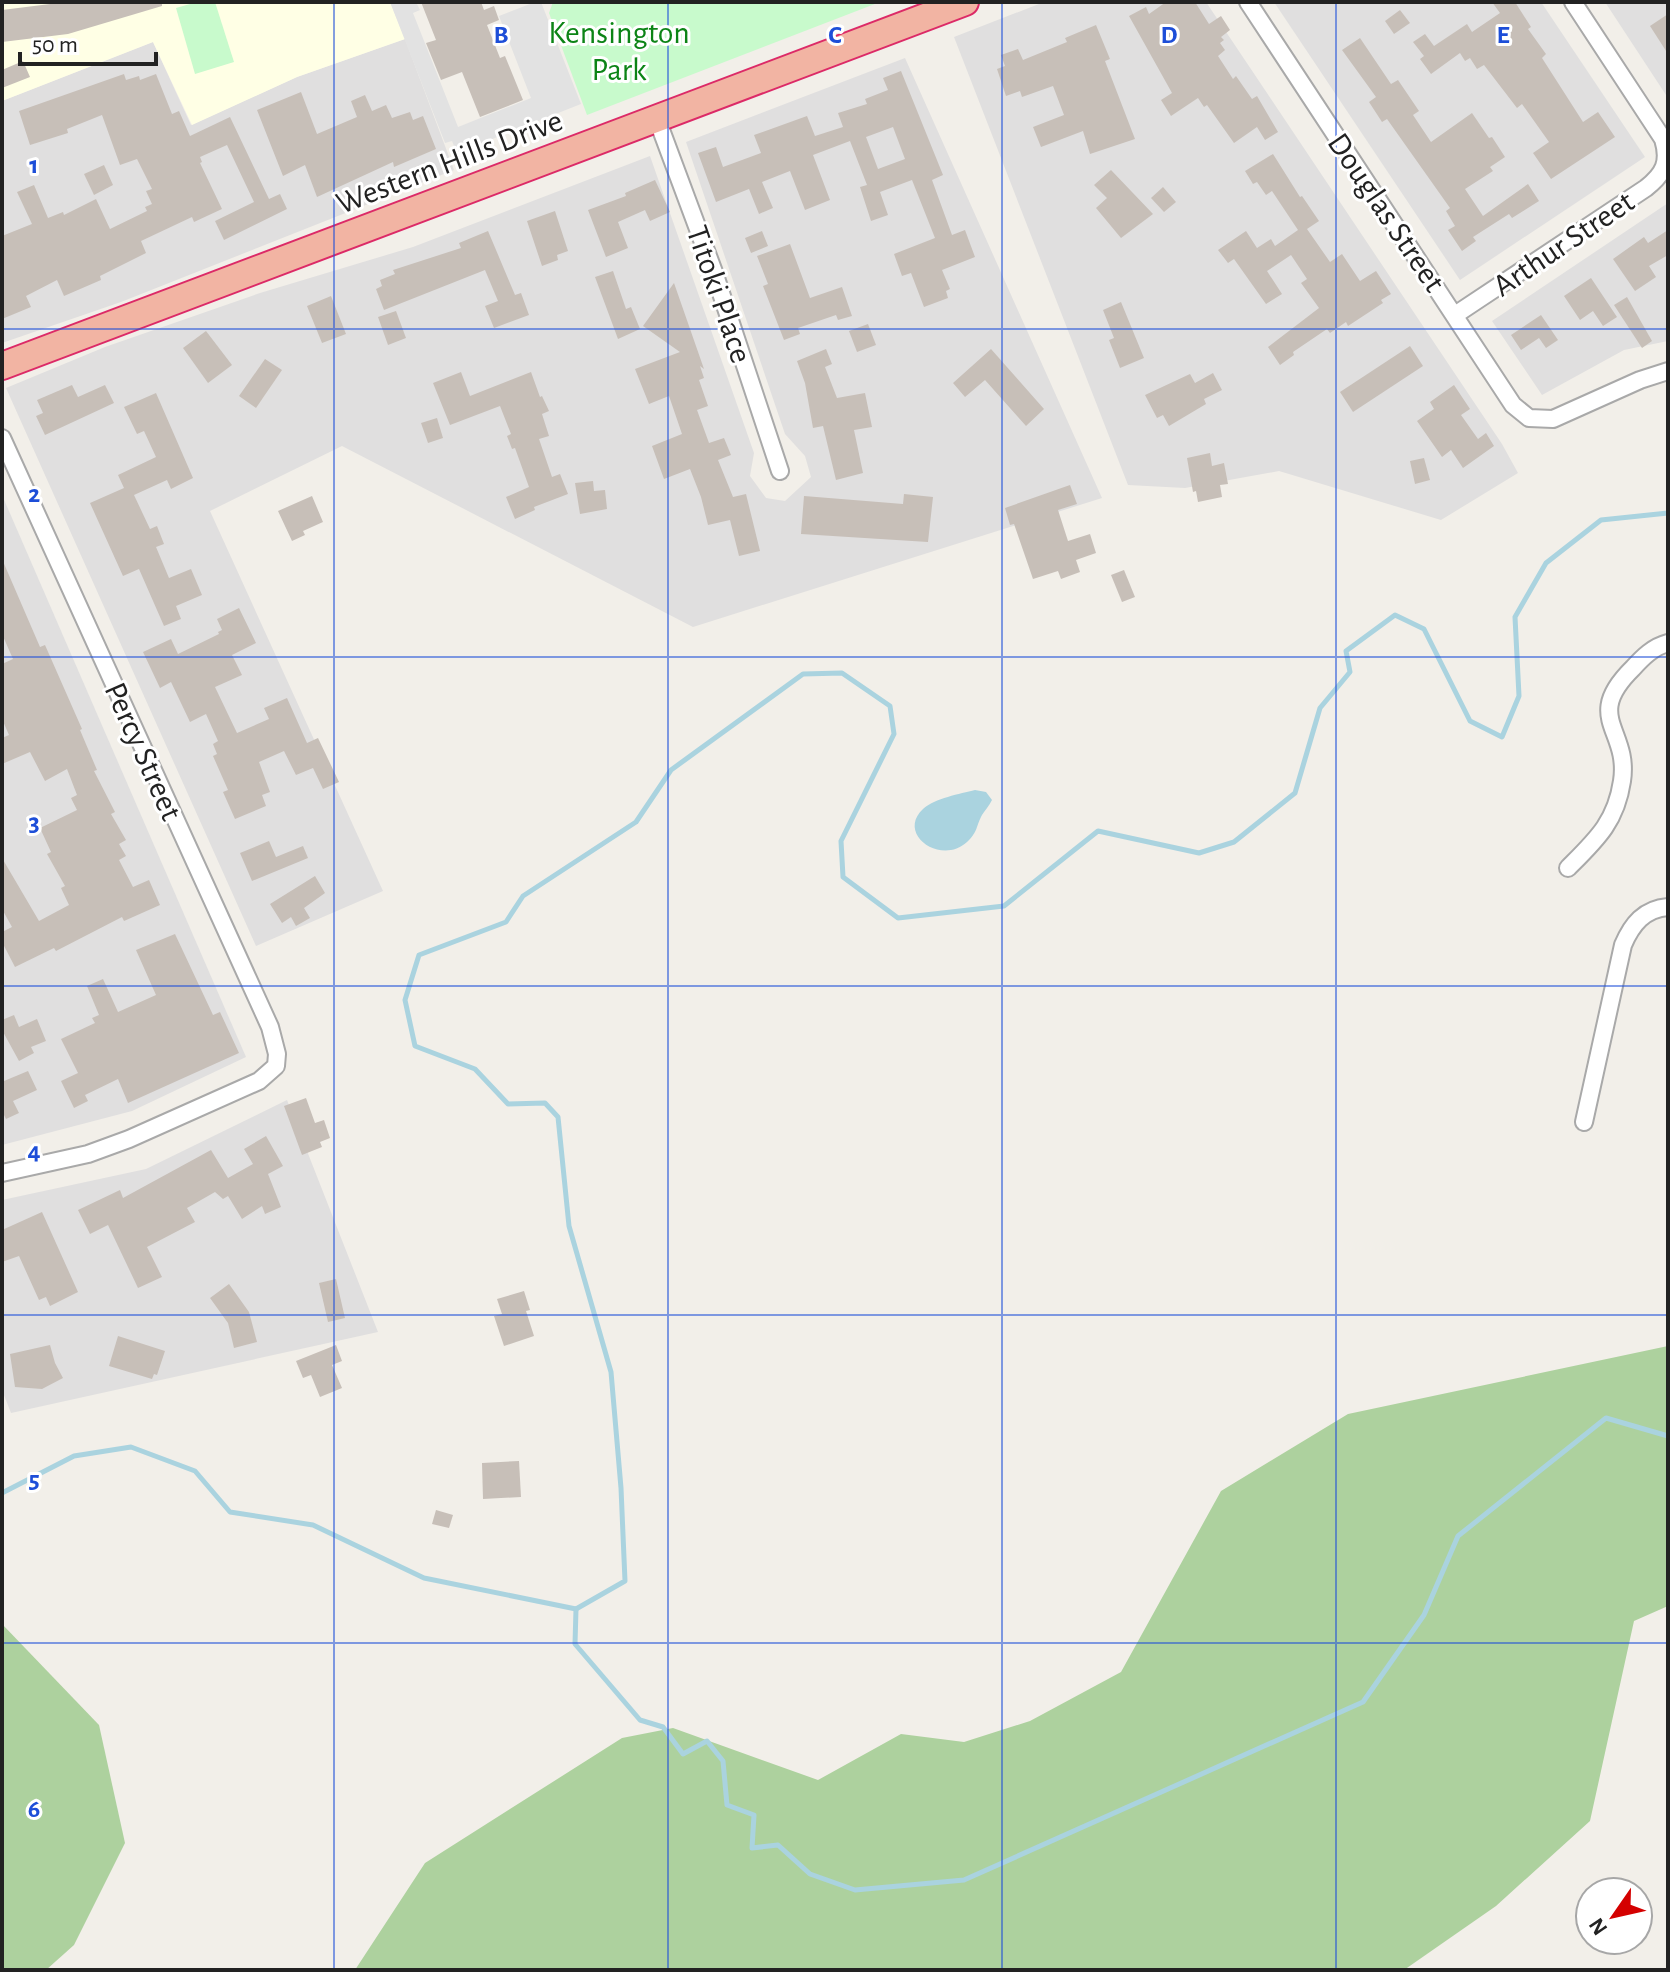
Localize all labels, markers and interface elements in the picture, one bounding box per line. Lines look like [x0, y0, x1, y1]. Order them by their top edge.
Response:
scale bar [20, 16, 156, 66]
park label: Kensington Park [548, 17, 690, 86]
text: B [493, 22, 509, 48]
text: C [828, 22, 842, 48]
text: D [1160, 22, 1178, 48]
text: E [1496, 22, 1510, 48]
text: 50 m [32, 33, 78, 57]
street label: Western Hills Drive [332, 104, 567, 220]
street label: Douglas Street [1322, 128, 1451, 298]
text: 1 [29, 152, 39, 178]
street label: Arthur Street [1487, 185, 1640, 302]
street label: Titoki Place [681, 222, 757, 367]
text: 2 [28, 481, 40, 507]
street label: Percy Street [99, 678, 188, 825]
text: 3 [28, 810, 40, 836]
text: 4 [27, 1138, 41, 1164]
text: 5 [28, 1467, 40, 1493]
text: 6 [28, 1796, 40, 1822]
north arrow [1574, 1876, 1654, 1956]
text: N [1585, 1914, 1612, 1939]

